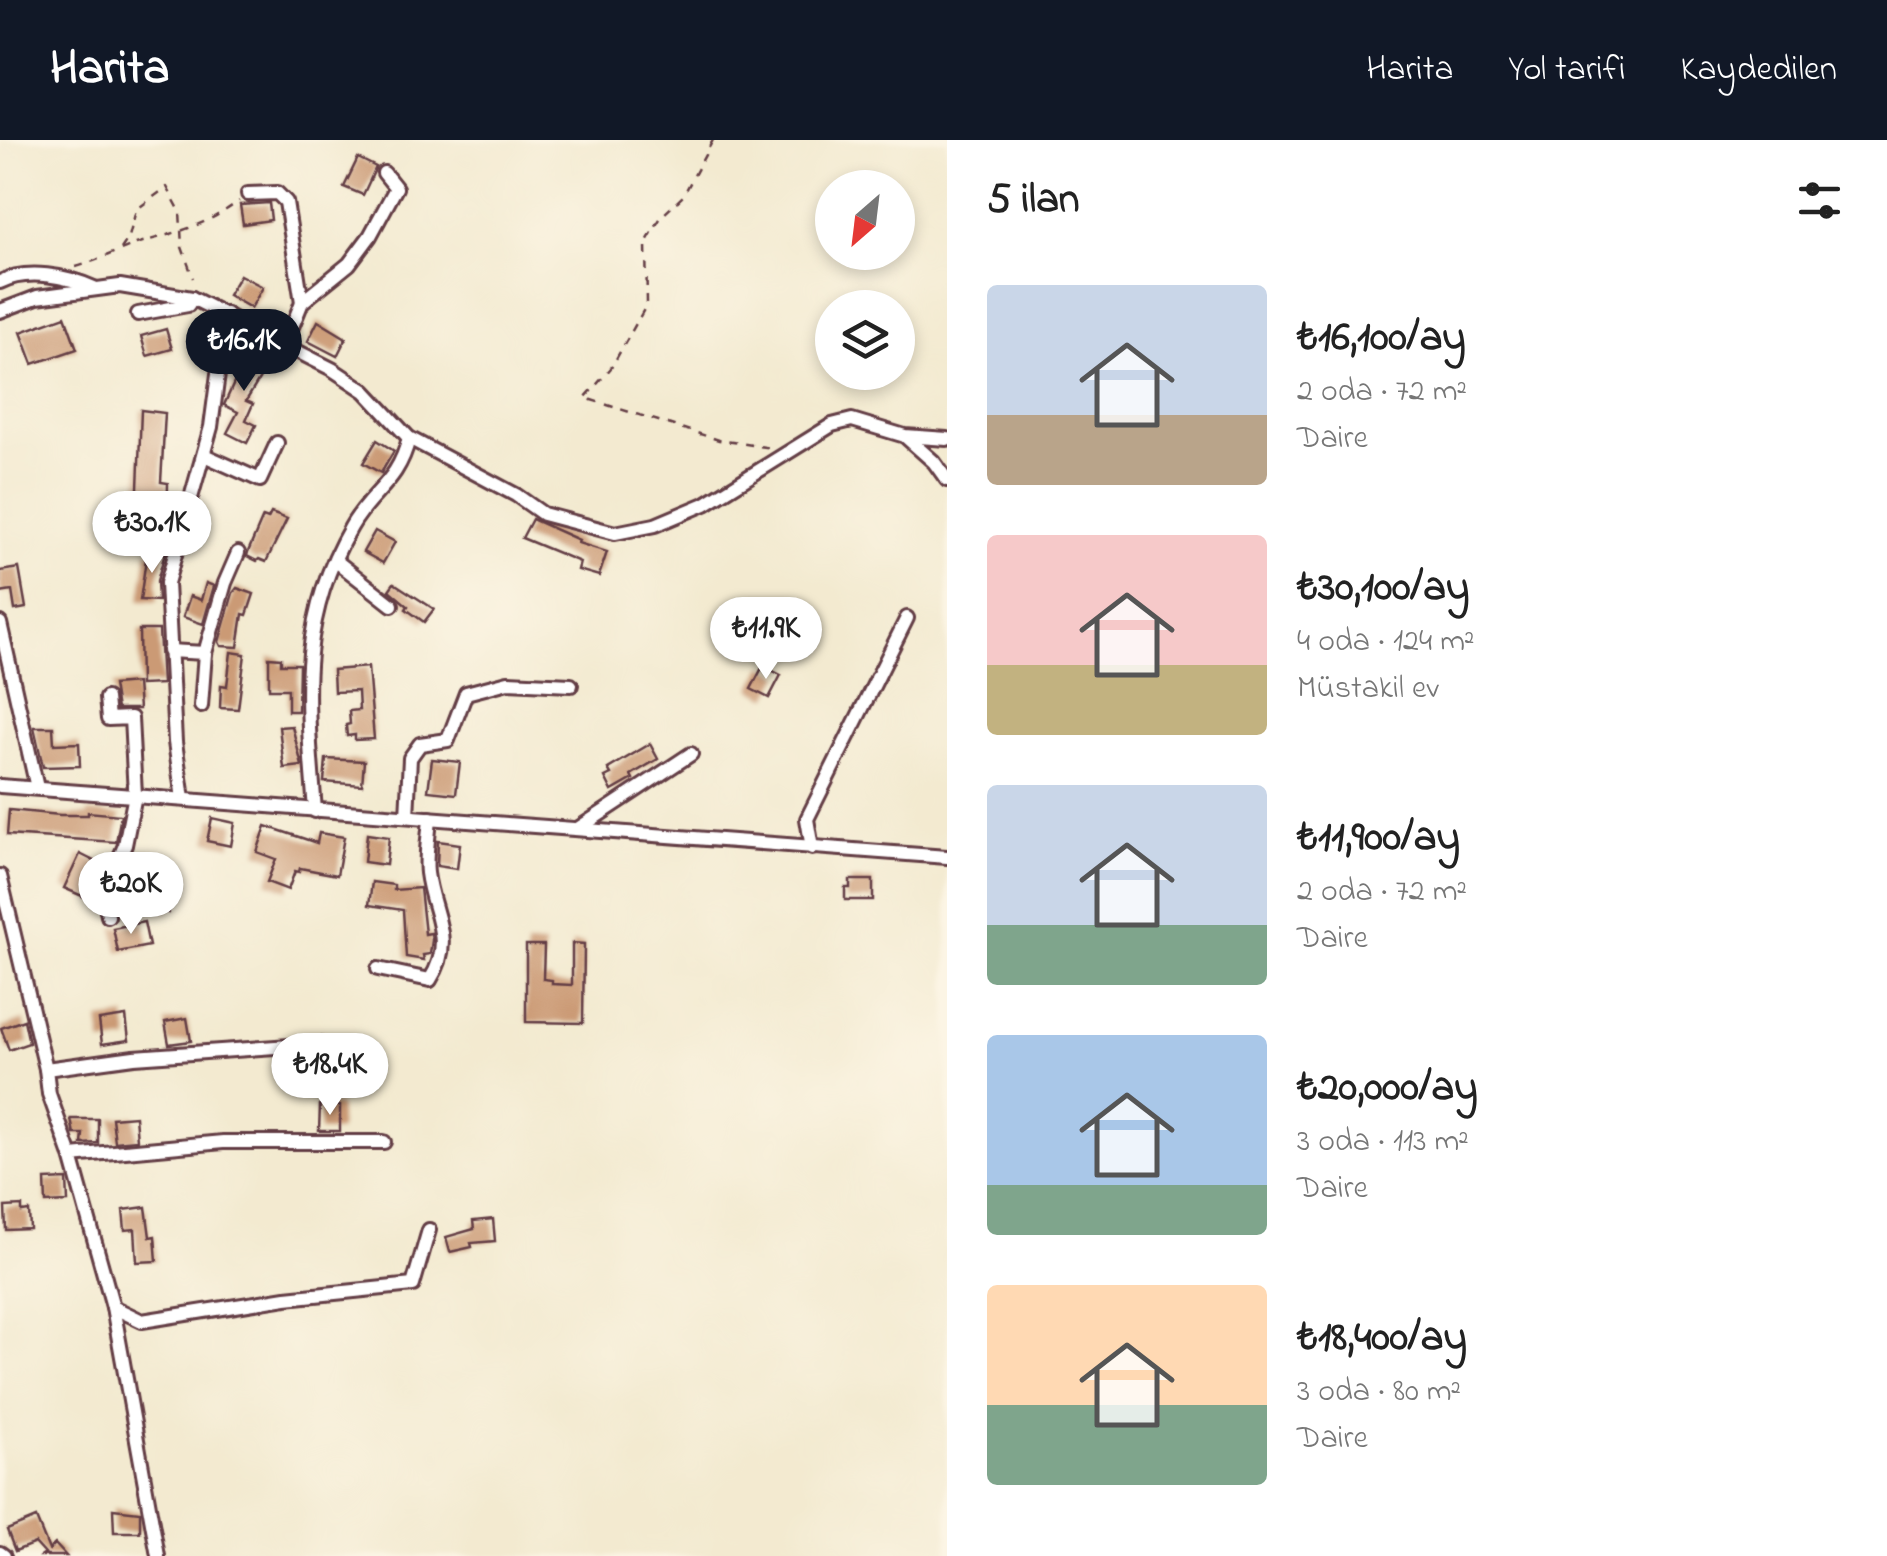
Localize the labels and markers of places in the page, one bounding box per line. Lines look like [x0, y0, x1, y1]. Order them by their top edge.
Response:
pin: ₺16.1K [163, 309, 325, 394]
pin: ₺30.1K [71, 491, 233, 576]
pin: ₺11.9K [685, 597, 847, 682]
pin: ₺20K [72, 852, 190, 937]
pin: ₺18.4K [249, 1033, 411, 1118]

